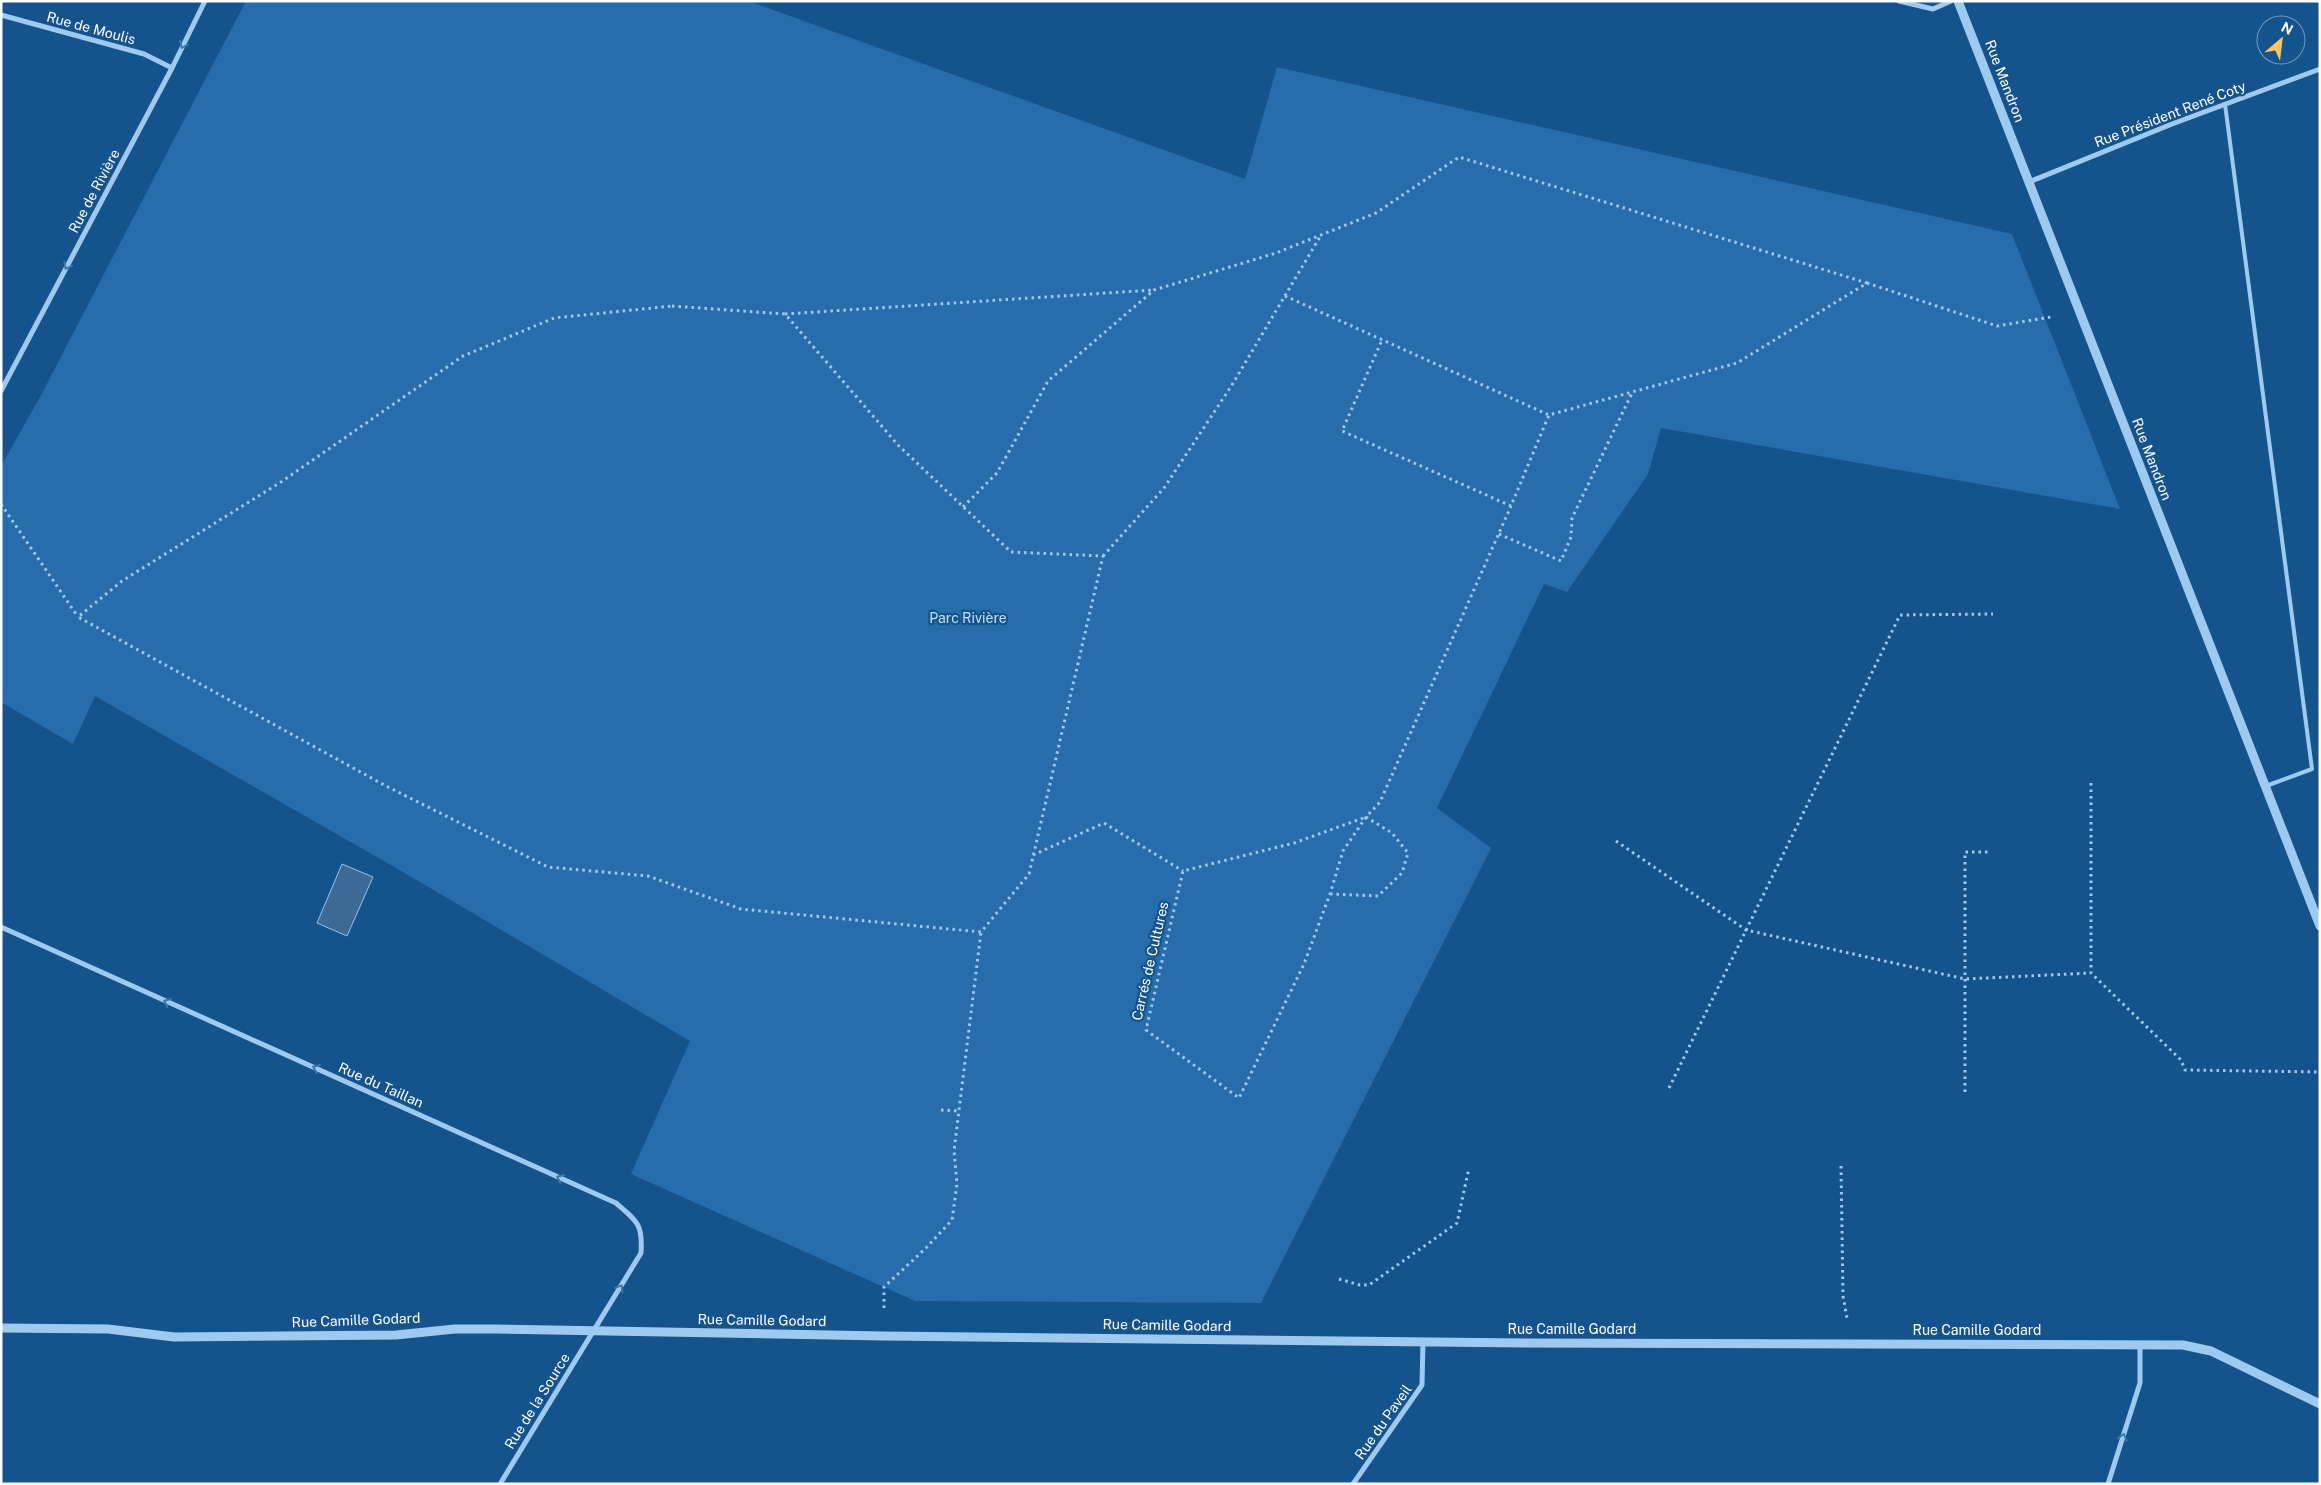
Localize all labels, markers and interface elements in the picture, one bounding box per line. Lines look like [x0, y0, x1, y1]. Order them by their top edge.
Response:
street label: Rue de Moulis [45, 8, 137, 48]
north arrow [2256, 15, 2306, 65]
text: N [2279, 19, 2296, 38]
street label: Rue Mandron [1982, 38, 2028, 124]
one-way arrow [179, 40, 190, 49]
street label: Rue Président René Coty [2092, 78, 2248, 150]
street label: Rue de Rivière [65, 146, 123, 236]
one-way arrow [63, 261, 73, 270]
street label: Rue Mandron [2129, 416, 2175, 502]
park label: Parc Rivière [929, 610, 1007, 626]
street label: Carrés de Cultures [1129, 900, 1171, 1022]
one-way arrow [163, 997, 172, 1008]
street label: Rue du Taillan [336, 1059, 426, 1111]
one-way arrow [312, 1064, 321, 1075]
one-way arrow [556, 1173, 565, 1184]
one-way arrow [613, 1284, 623, 1293]
street label: Rue Camille Godard [291, 1310, 421, 1330]
street label: Rue Camille Godard [697, 1311, 827, 1329]
street label: Rue Camille Godard [1102, 1316, 1232, 1334]
street label: Rue Camille Godard [1508, 1321, 1636, 1337]
street label: Rue Camille Godard [1913, 1322, 2041, 1338]
street label: Rue de la Source [501, 1350, 573, 1452]
street label: Rue du Paveil [1351, 1382, 1415, 1462]
one-way arrow [2117, 1434, 2127, 1442]

